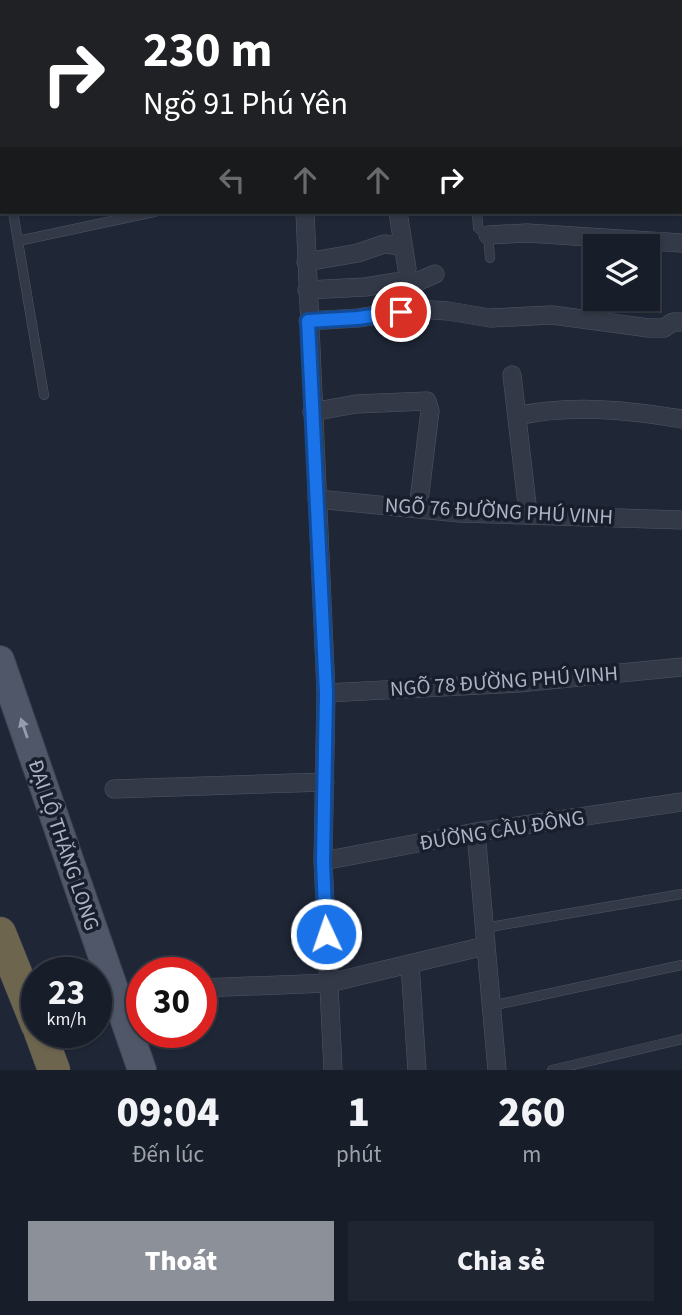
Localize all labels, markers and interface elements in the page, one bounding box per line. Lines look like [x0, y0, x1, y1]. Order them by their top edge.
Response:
text: 230 m [143, 16, 272, 86]
icon: right [28, 28, 119, 119]
text: Ngõ 91 Phú Yên [143, 81, 348, 127]
icon: left [213, 161, 251, 199]
icon: ahead [286, 161, 324, 199]
icon: ahead [359, 161, 397, 199]
icon: right [432, 161, 470, 199]
map controls [583, 234, 660, 311]
button: layers [583, 234, 660, 311]
pin [371, 282, 431, 342]
icon: arrive [382, 293, 420, 331]
street label: NGÕ 76 ĐƯỜNG PHÚ VINH [384, 490, 614, 532]
street label: NGÕ 78 ĐƯỜNG PHÚ VINH [389, 658, 619, 704]
one-way arrow [18, 717, 29, 738]
street label: ĐẠI LỘ THĂNG LONG [21, 755, 107, 935]
street label: ĐƯỜNG CẦU ĐÔNG [417, 802, 587, 858]
position arrow [289, 897, 363, 971]
speed limit sign: 30 [126, 957, 217, 1048]
text: 23 [48, 968, 85, 1018]
text: km/h [47, 1007, 86, 1032]
text: 09:04 [117, 1083, 219, 1143]
text: 1 [347, 1083, 370, 1143]
text: 260 [498, 1083, 565, 1143]
text: Đến lúc [132, 1138, 204, 1171]
text: phút [336, 1138, 382, 1171]
text: m [522, 1138, 541, 1171]
button: Thoát [28, 1221, 334, 1301]
button: Chia sẻ [348, 1221, 654, 1301]

